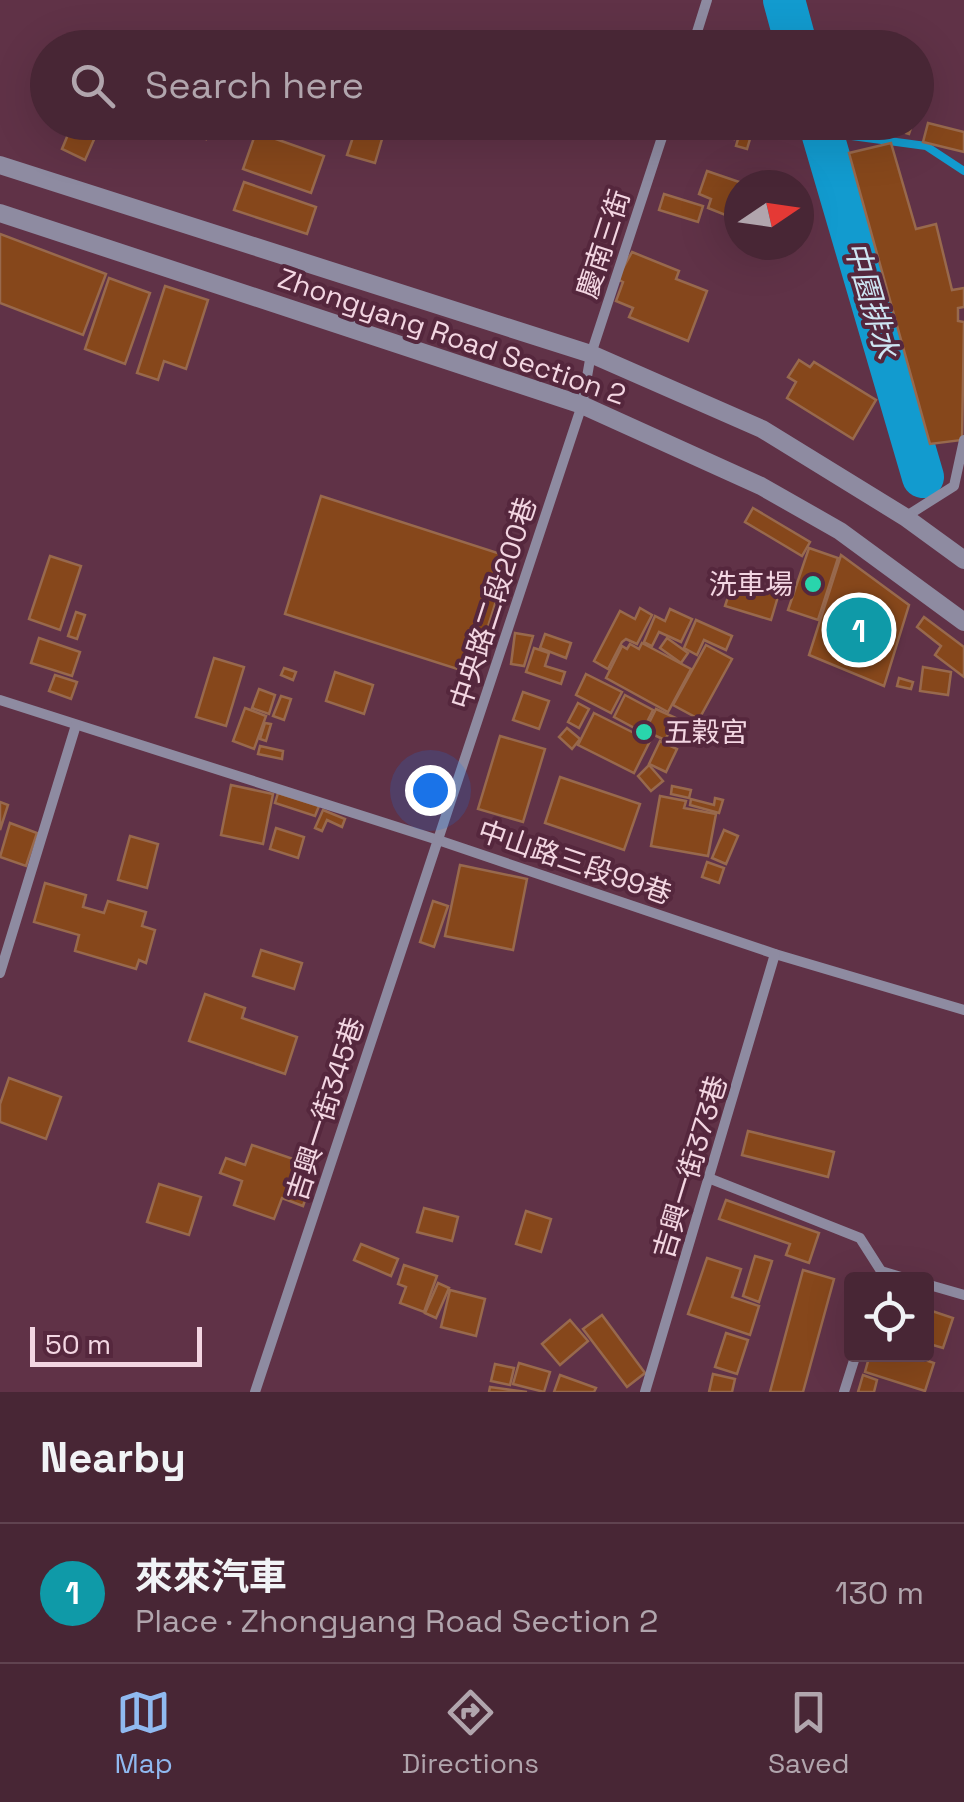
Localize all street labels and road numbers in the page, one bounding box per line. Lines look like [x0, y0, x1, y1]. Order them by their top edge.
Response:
street label: 慶南三街 [569, 185, 637, 303]
street label: Zhongyang Road Section 2 [273, 259, 631, 413]
street label: 中央路二段200巷 [442, 492, 544, 714]
street label: 中山路三段99巷 [474, 812, 676, 912]
street label: 吉興一街345巷 [278, 1013, 372, 1205]
street label: 吉興一街373巷 [645, 1071, 735, 1263]

